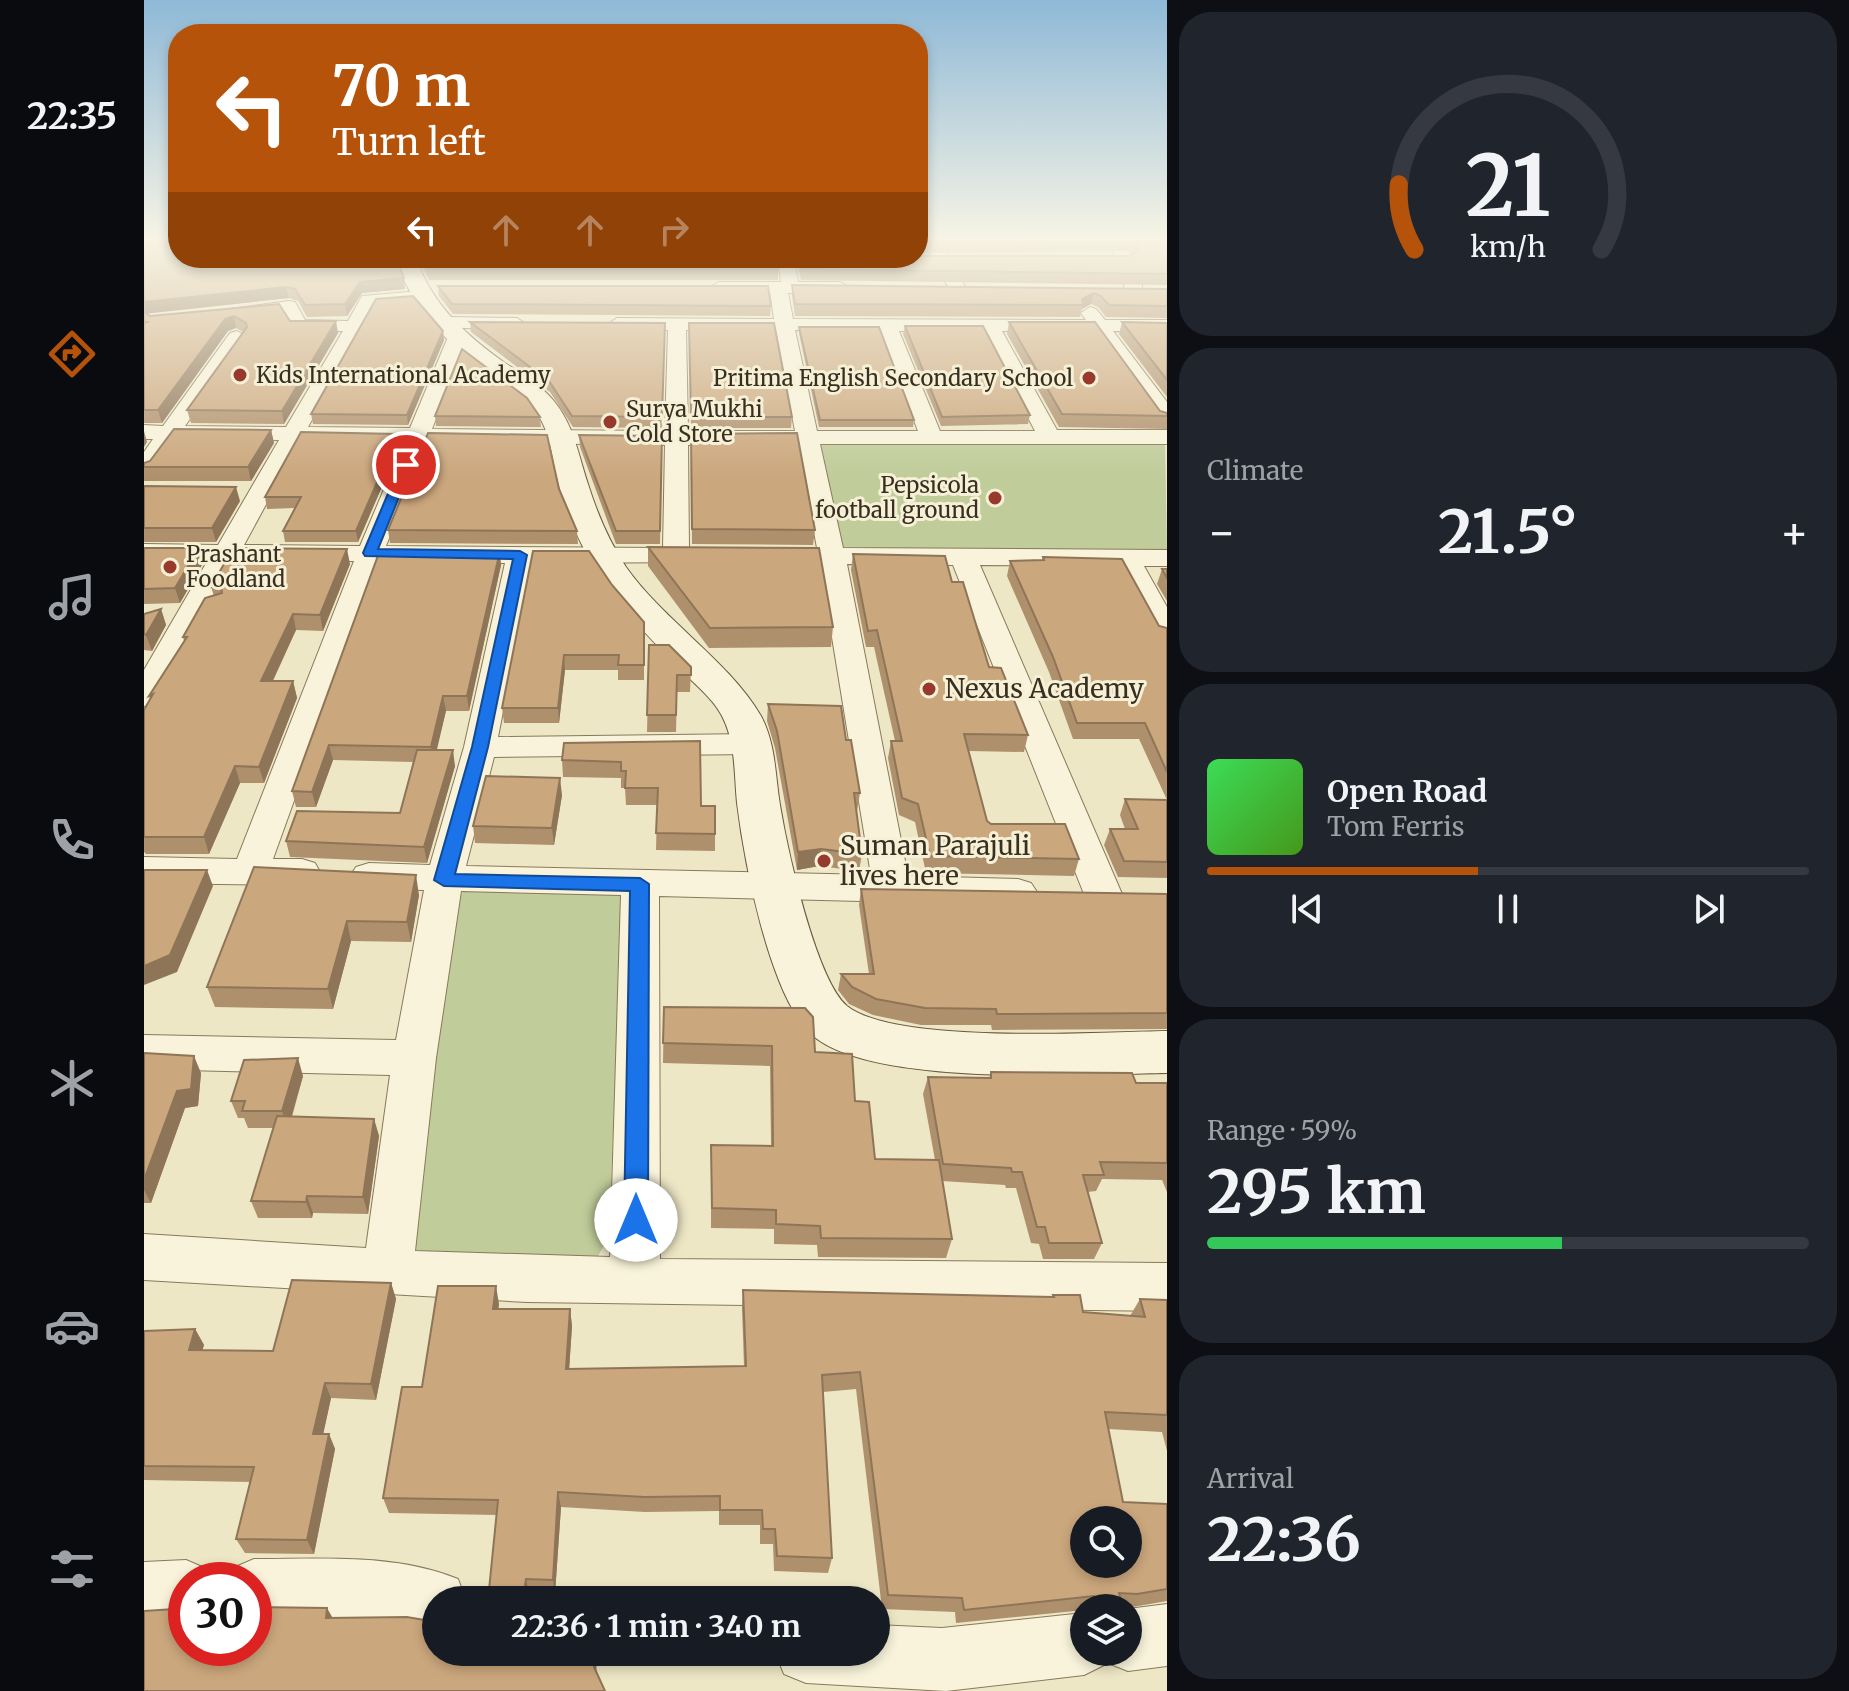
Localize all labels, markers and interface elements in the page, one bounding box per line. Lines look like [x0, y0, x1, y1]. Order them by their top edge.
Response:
text: 70 m [332, 51, 470, 121]
icon: left [200, 56, 304, 160]
text: 22:35 [27, 94, 117, 139]
text: Turn left [332, 120, 486, 165]
text: 21 [1465, 133, 1551, 238]
icon: left [400, 208, 444, 252]
icon: ahead [484, 208, 528, 252]
icon: ahead [568, 208, 612, 252]
icon: right [652, 208, 696, 252]
text: km/h [1470, 229, 1546, 265]
icon: directions [44, 326, 100, 382]
place label: Kids International Academy [256, 361, 551, 389]
place label: Pritima English Secondary School [713, 364, 1073, 392]
marker: Kids International Academy [231, 366, 249, 384]
marker: Pritima English Secondary School [1080, 369, 1098, 387]
place label: Surya Mukhi Cold Store [626, 395, 763, 448]
marker: Surya Mukhi Cold Store [601, 413, 619, 431]
pin [372, 431, 440, 499]
icon: arrive [384, 443, 428, 487]
text: Climate [1207, 454, 1303, 487]
place label: Pepsicola football ground [815, 471, 979, 524]
marker: Pepsicola football ground [986, 489, 1004, 507]
text: 21.5° [1438, 494, 1578, 569]
text: − [1207, 505, 1236, 560]
text: + [1780, 505, 1809, 560]
place label: Prashant Foodland [186, 540, 285, 593]
marker: Prashant Foodland [161, 558, 179, 576]
icon: music [44, 569, 100, 625]
place label: Nexus Academy [945, 672, 1145, 705]
marker: Nexus Academy [920, 680, 938, 698]
text: Open Road [1327, 772, 1487, 810]
text: Tom Ferris [1327, 810, 1465, 843]
icon: phone [44, 812, 100, 868]
place label: Suman Parajuli lives here [840, 829, 1030, 892]
marker: Suman Parajuli lives here [815, 852, 833, 870]
icon: previous [1285, 887, 1329, 931]
icon: pause [1486, 887, 1530, 931]
icon: next [1687, 887, 1731, 931]
icon: climate [44, 1055, 100, 1111]
text: Range · 59% [1207, 1114, 1357, 1147]
text: 295 km [1207, 1154, 1426, 1229]
position arrow [594, 1178, 678, 1262]
icon: car [44, 1298, 100, 1354]
text: Arrival [1207, 1462, 1294, 1495]
text: 22:36 [1207, 1502, 1361, 1577]
map controls [1070, 1506, 1142, 1666]
button: search [1070, 1506, 1142, 1578]
icon: filters [44, 1541, 100, 1597]
speed limit sign: 30 [168, 1562, 272, 1666]
button: layers [1070, 1594, 1142, 1666]
text: 22:36 · 1 min · 340 m [511, 1607, 801, 1645]

